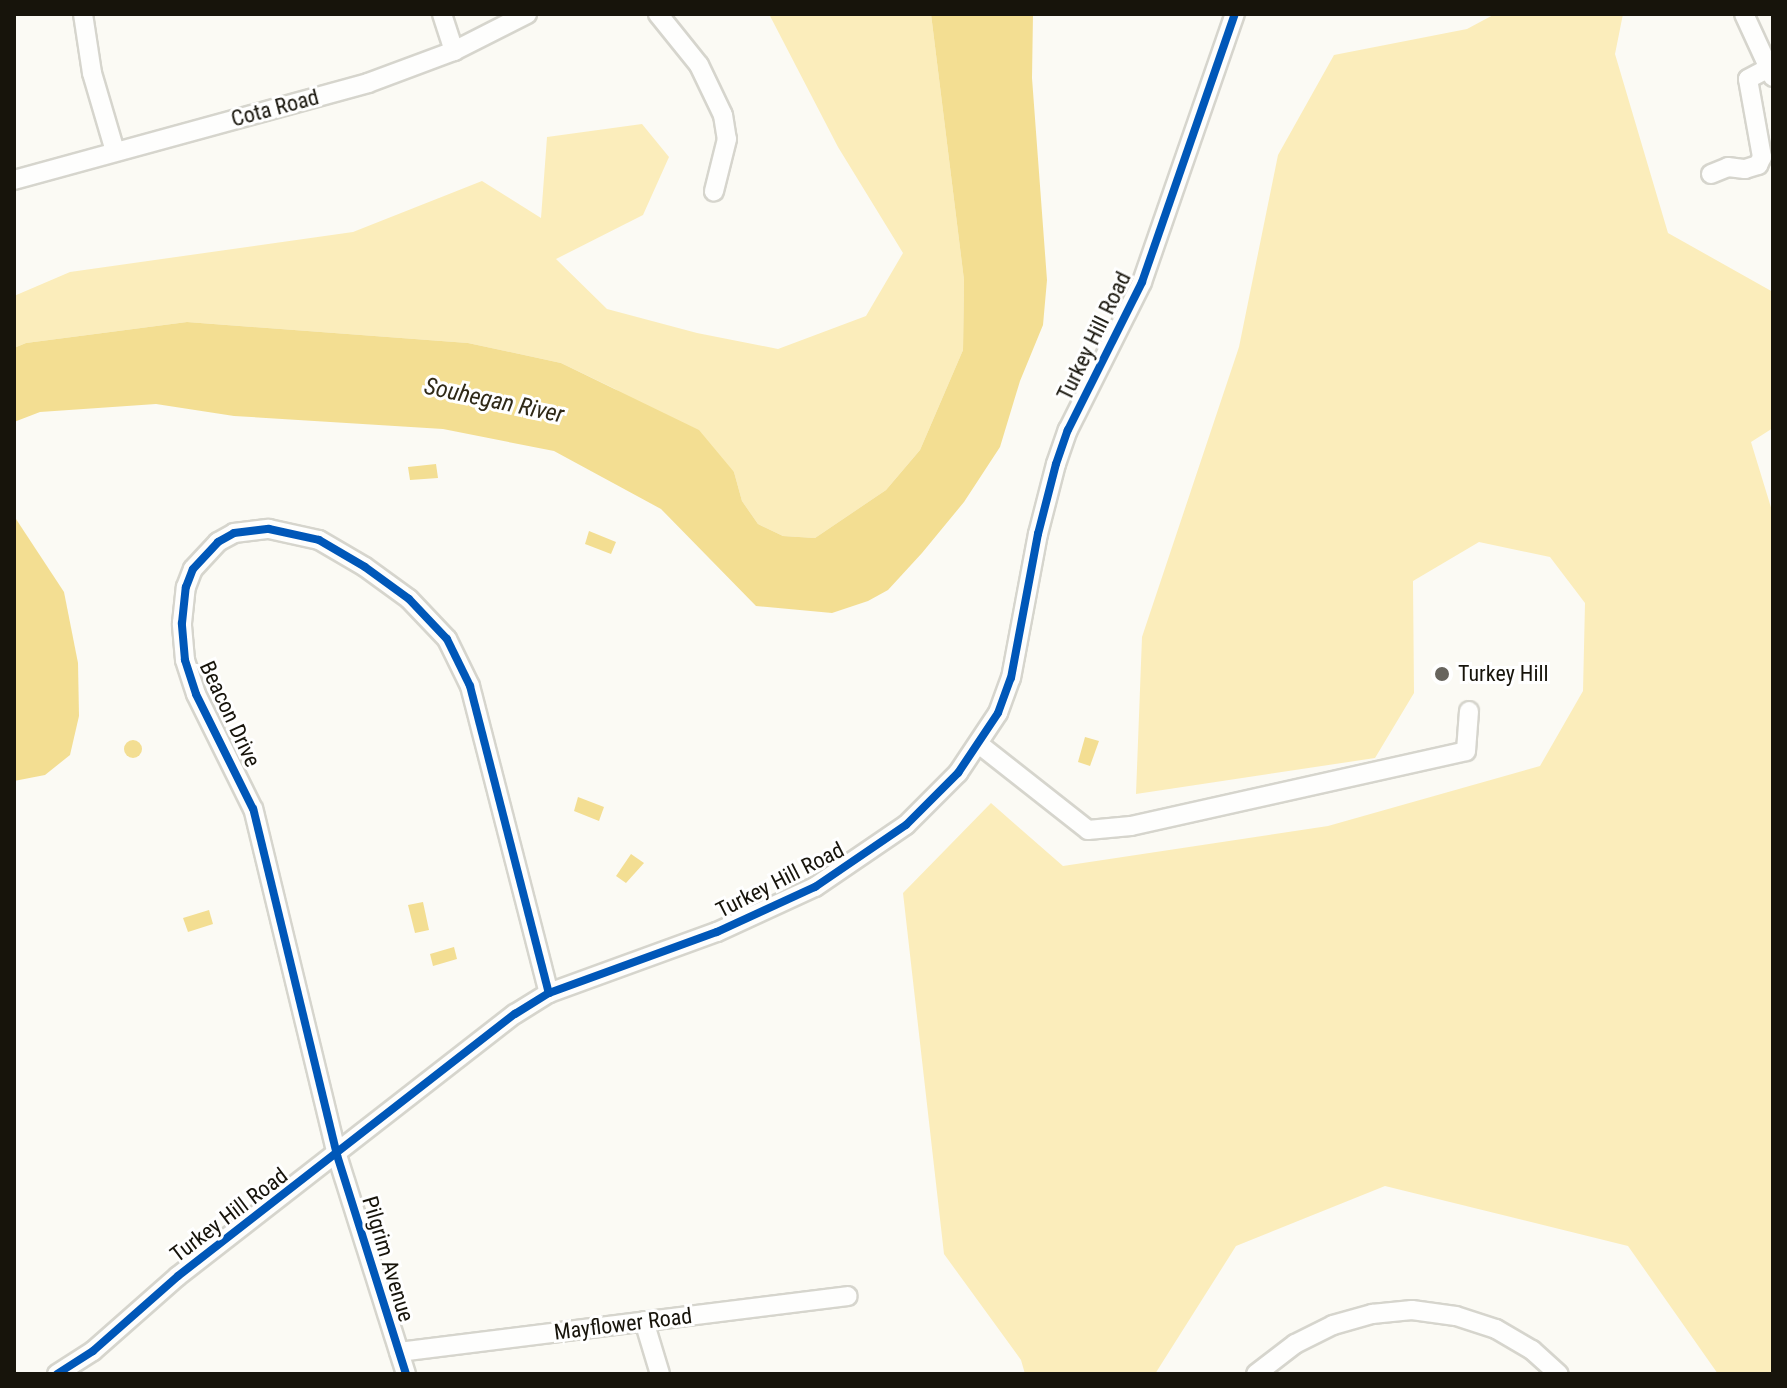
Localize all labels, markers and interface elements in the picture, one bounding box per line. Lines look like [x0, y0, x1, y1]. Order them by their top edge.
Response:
street label: Cota Road [228, 84, 322, 132]
street label: Turkey Hill Road [1051, 267, 1137, 405]
water label: Souhegan River [422, 372, 566, 430]
street label: Beacon Drive [194, 657, 266, 771]
place label: Turkey Hill [1458, 661, 1549, 687]
marker: Turkey Hill [1433, 665, 1451, 683]
street label: Turkey Hill Road [712, 836, 848, 924]
street label: Turkey Hill Road [165, 1162, 293, 1268]
street label: Pilgrim Avenue [356, 1193, 420, 1325]
street label: Mayflower Road [552, 1302, 694, 1346]

